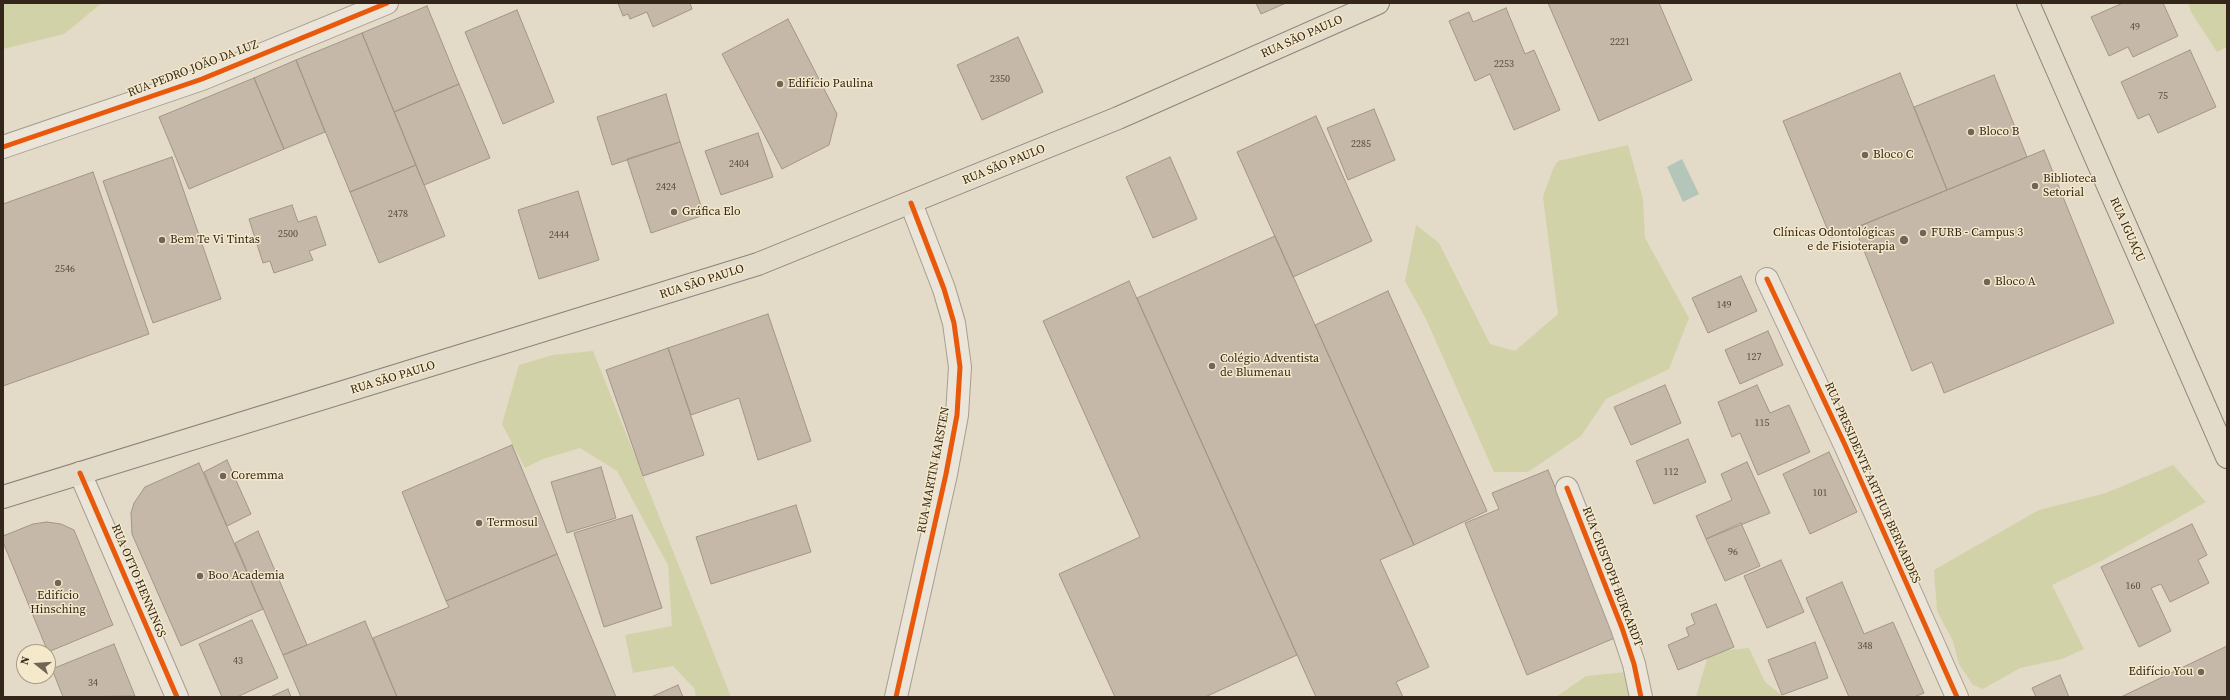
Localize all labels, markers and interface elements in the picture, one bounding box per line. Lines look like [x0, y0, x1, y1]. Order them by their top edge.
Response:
street label: RUA SÃO PAULO [1259, 13, 1345, 61]
house number: 49 [2130, 21, 2140, 33]
house number: 2221 [1610, 36, 1630, 48]
street label: RUA PEDRO JOÃO DA LUZ [126, 37, 260, 101]
house number: 2253 [1494, 58, 1514, 70]
house number: 2350 [990, 73, 1010, 85]
place label: Edifício Paulina [788, 77, 873, 91]
marker: Edifício Paulina [775, 79, 785, 89]
house number: 75 [2158, 90, 2168, 102]
place label: Bloco B [1979, 125, 2019, 139]
marker: Bloco B [1966, 127, 1976, 137]
house number: 2285 [1351, 138, 1371, 150]
street label: RUA SÃO PAULO [961, 142, 1047, 188]
place label: Bloco C [1873, 148, 1913, 162]
marker: Bloco C [1860, 150, 1870, 160]
house number: 2404 [729, 158, 749, 170]
place label: Biblioteca Setorial [2043, 172, 2097, 200]
house number: 2424 [656, 181, 676, 193]
marker: Biblioteca Setorial [2030, 181, 2040, 191]
street label: RUA IGUAÇU [2106, 195, 2148, 265]
place label: Gráfica Elo [682, 205, 741, 219]
marker: Gráfica Elo [669, 207, 679, 217]
house number: 2478 [388, 208, 408, 220]
place label: Clínicas Odontológicas e de Fisioterapia [1773, 226, 1895, 254]
place label: FURB - Campus 3 [1931, 226, 2023, 240]
house number: 2500 [278, 228, 298, 240]
marker: FURB - Campus 3 [1918, 228, 1928, 238]
house number: 2444 [549, 229, 569, 241]
place label: Bem Te Vi Tintas [170, 233, 260, 247]
marker: Clínicas Odontológicas e de Fisioterapia [1898, 234, 1910, 246]
marker: Bem Te Vi Tintas [157, 235, 167, 245]
street label: RUA SÃO PAULO [658, 262, 746, 302]
house number: 2546 [55, 263, 75, 275]
place label: Bloco A [1995, 275, 2036, 289]
marker: Bloco A [1982, 277, 1992, 287]
house number: 149 [1717, 299, 1731, 311]
house number: 127 [1747, 351, 1761, 363]
place label: Colégio Adventista de Blumenau [1220, 352, 1319, 380]
street label: RUA SÃO PAULO [349, 358, 437, 398]
marker: Colégio Adventista de Blumenau [1207, 361, 1217, 371]
street label: RUA PRESIDENTE ARTHUR BERNARDES [1821, 380, 1923, 586]
street label: RUA MARTIN KARSTEN [915, 406, 953, 534]
house number: 115 [1755, 417, 1769, 429]
house number: 112 [1664, 466, 1678, 478]
place label: Coremma [231, 469, 284, 483]
marker: Coremma [218, 471, 228, 481]
house number: 101 [1813, 487, 1827, 499]
street label: RUA CRISTOPH BURGARDT [1579, 505, 1645, 649]
place label: Termosul [487, 516, 538, 530]
marker: Termosul [474, 518, 484, 528]
street label: RUA OTTO HENNINGS [108, 522, 168, 640]
house number: 96 [1728, 546, 1738, 558]
place label: Boo Academia [208, 569, 285, 583]
marker: Boo Academia [195, 571, 205, 581]
marker: Edifício Hinsching [53, 578, 63, 588]
house number: 160 [2126, 580, 2140, 592]
place label: Edifício Hinsching [30, 589, 86, 617]
house number: 348 [1858, 640, 1872, 652]
north arrow [16, 644, 56, 684]
text: N [17, 655, 33, 667]
house number: 43 [233, 655, 243, 667]
place label: Edifício You [2128, 665, 2193, 679]
marker: Edifício You [2196, 667, 2206, 677]
house number: 34 [88, 677, 98, 689]

